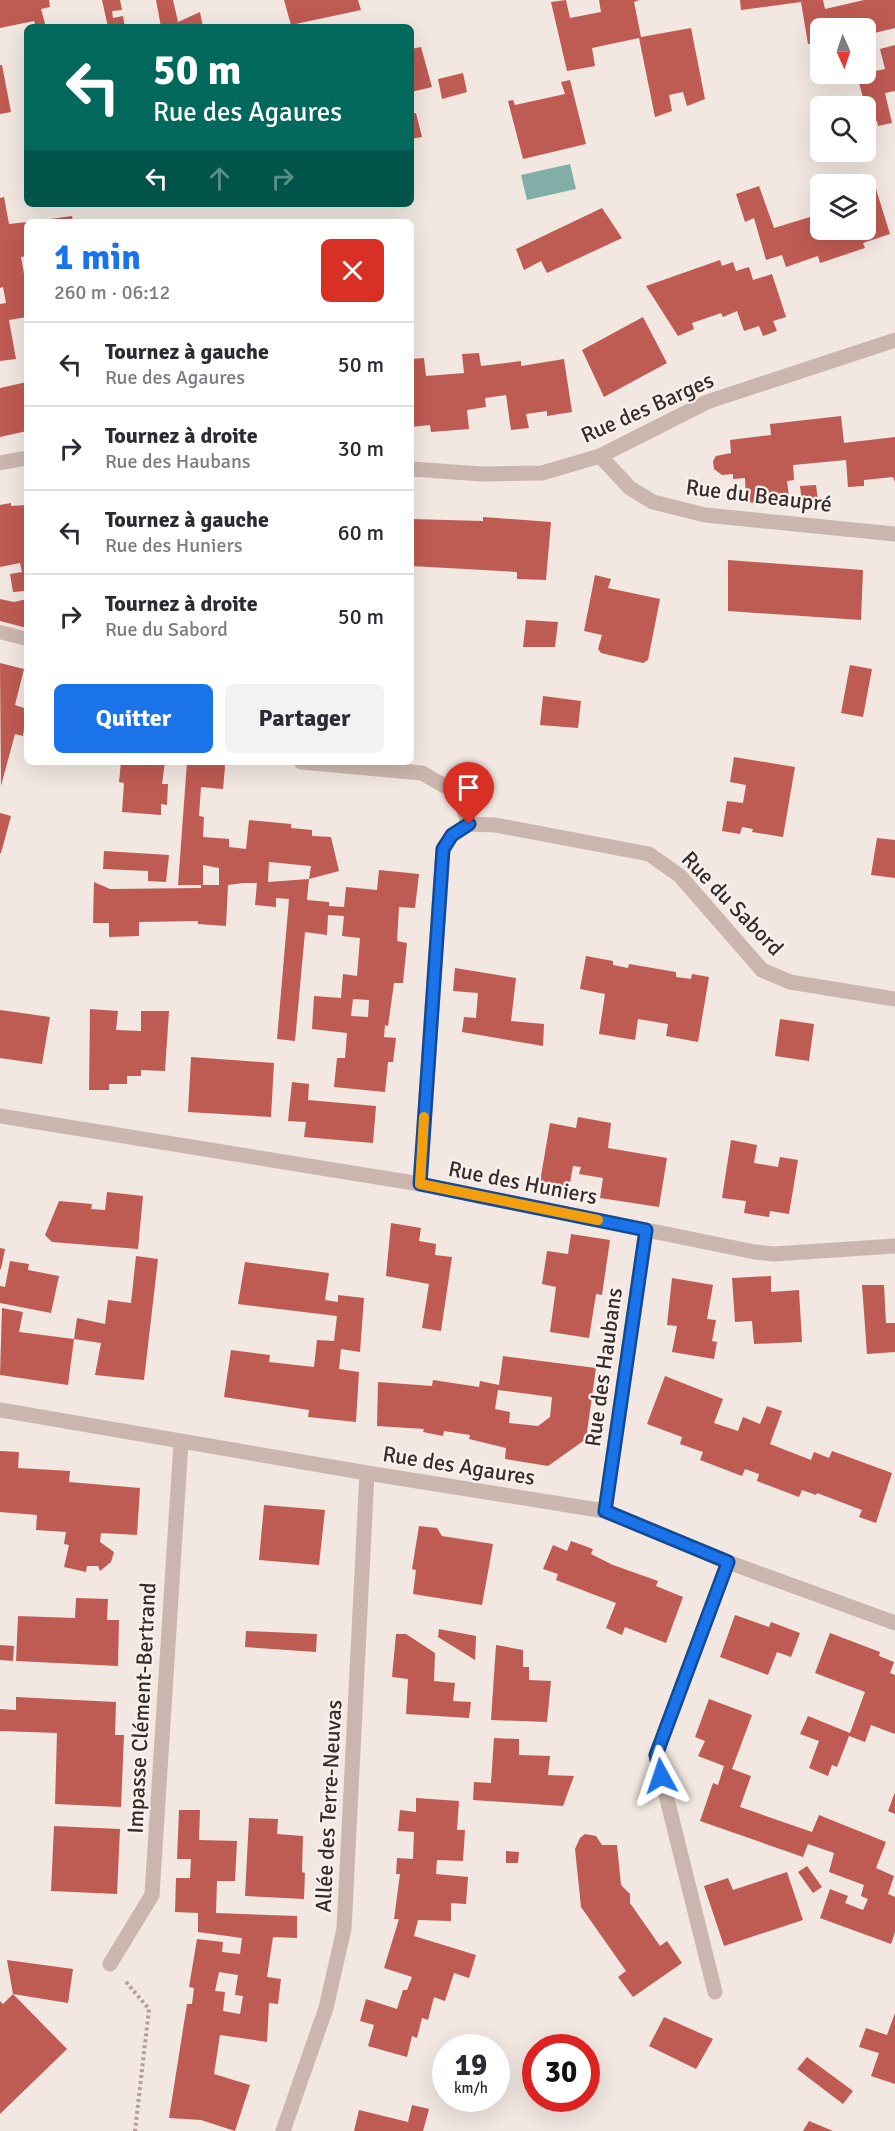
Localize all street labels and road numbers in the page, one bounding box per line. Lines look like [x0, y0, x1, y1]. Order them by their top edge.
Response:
street label: Rue des Barges [577, 366, 718, 449]
street label: Rue du Beaupré [684, 473, 834, 518]
street label: Rue du Sabord [676, 845, 789, 961]
street label: Rue des Huniers [446, 1155, 600, 1210]
street label: Rue des Haubans [579, 1286, 628, 1448]
street label: Rue des Agaures [381, 1440, 537, 1491]
street label: Impasse Clément-Bertrand [121, 1582, 162, 1834]
street label: Allée des Terre-Neuvas [309, 1699, 348, 1913]

